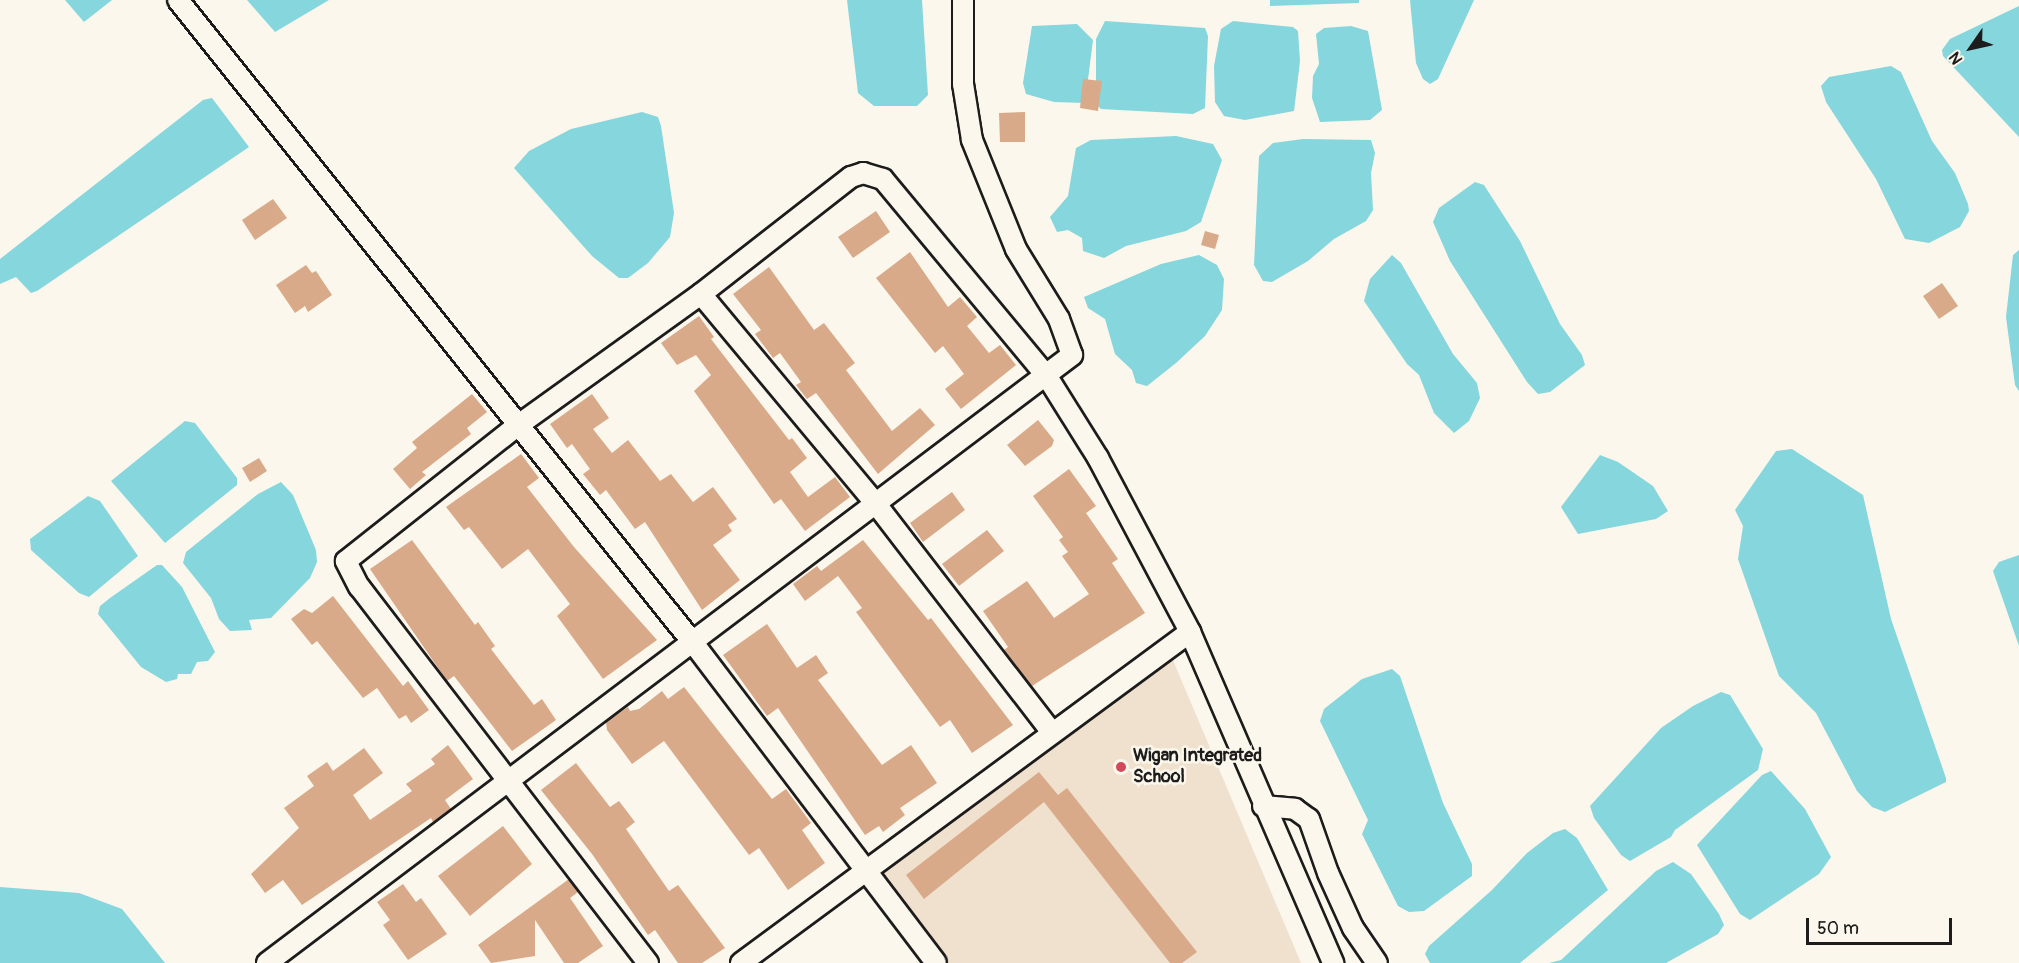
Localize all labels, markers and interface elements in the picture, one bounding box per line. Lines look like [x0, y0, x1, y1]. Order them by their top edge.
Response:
north arrow [1941, 18, 2001, 78]
text: N [1945, 48, 1967, 68]
place label: Wigan Integrated School [1133, 746, 1262, 789]
marker: Wigan Integrated School [1114, 760, 1128, 774]
scale bar [1809, 906, 1954, 944]
text: 50 m [1817, 917, 1859, 940]

